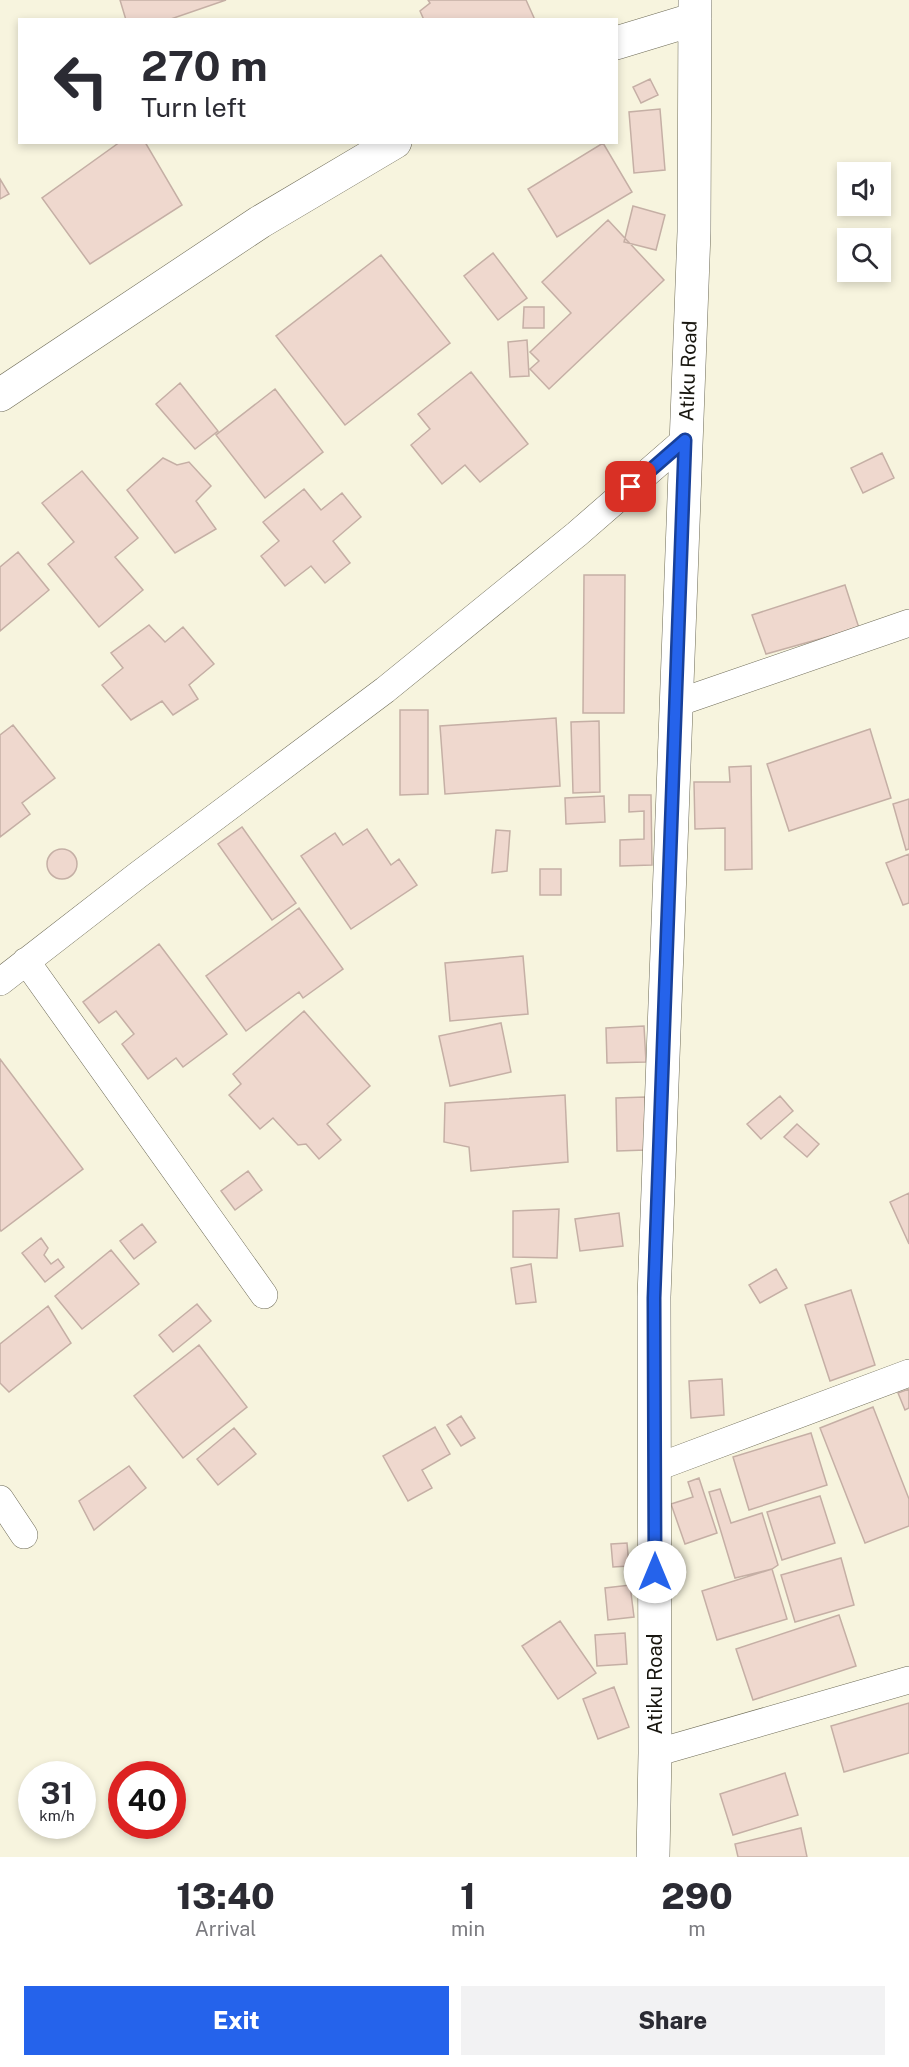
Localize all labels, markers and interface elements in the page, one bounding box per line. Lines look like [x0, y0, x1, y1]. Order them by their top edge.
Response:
text: 270 m [141, 41, 268, 90]
icon: left [42, 42, 120, 120]
text: Turn left [141, 91, 247, 123]
map controls [837, 162, 891, 282]
button: sound [837, 162, 891, 216]
button: search [837, 228, 891, 282]
street label: Atiku Road [674, 320, 702, 422]
pin [605, 461, 656, 512]
icon: arrive [614, 470, 647, 503]
position arrow [623, 1540, 687, 1604]
street label: Atiku Road [643, 1634, 667, 1734]
speed limit sign: 40 [108, 1761, 186, 1839]
text: 31 [41, 1775, 73, 1811]
text: km/h [39, 1807, 75, 1824]
text: 13:40 [176, 1875, 275, 1917]
text: 1 [460, 1875, 476, 1917]
text: 290 [661, 1875, 733, 1917]
text: Arrival [195, 1917, 256, 1941]
text: min [451, 1917, 485, 1941]
text: m [688, 1917, 706, 1941]
button: Exit [24, 1986, 449, 2055]
button: Share [461, 1986, 885, 2055]

